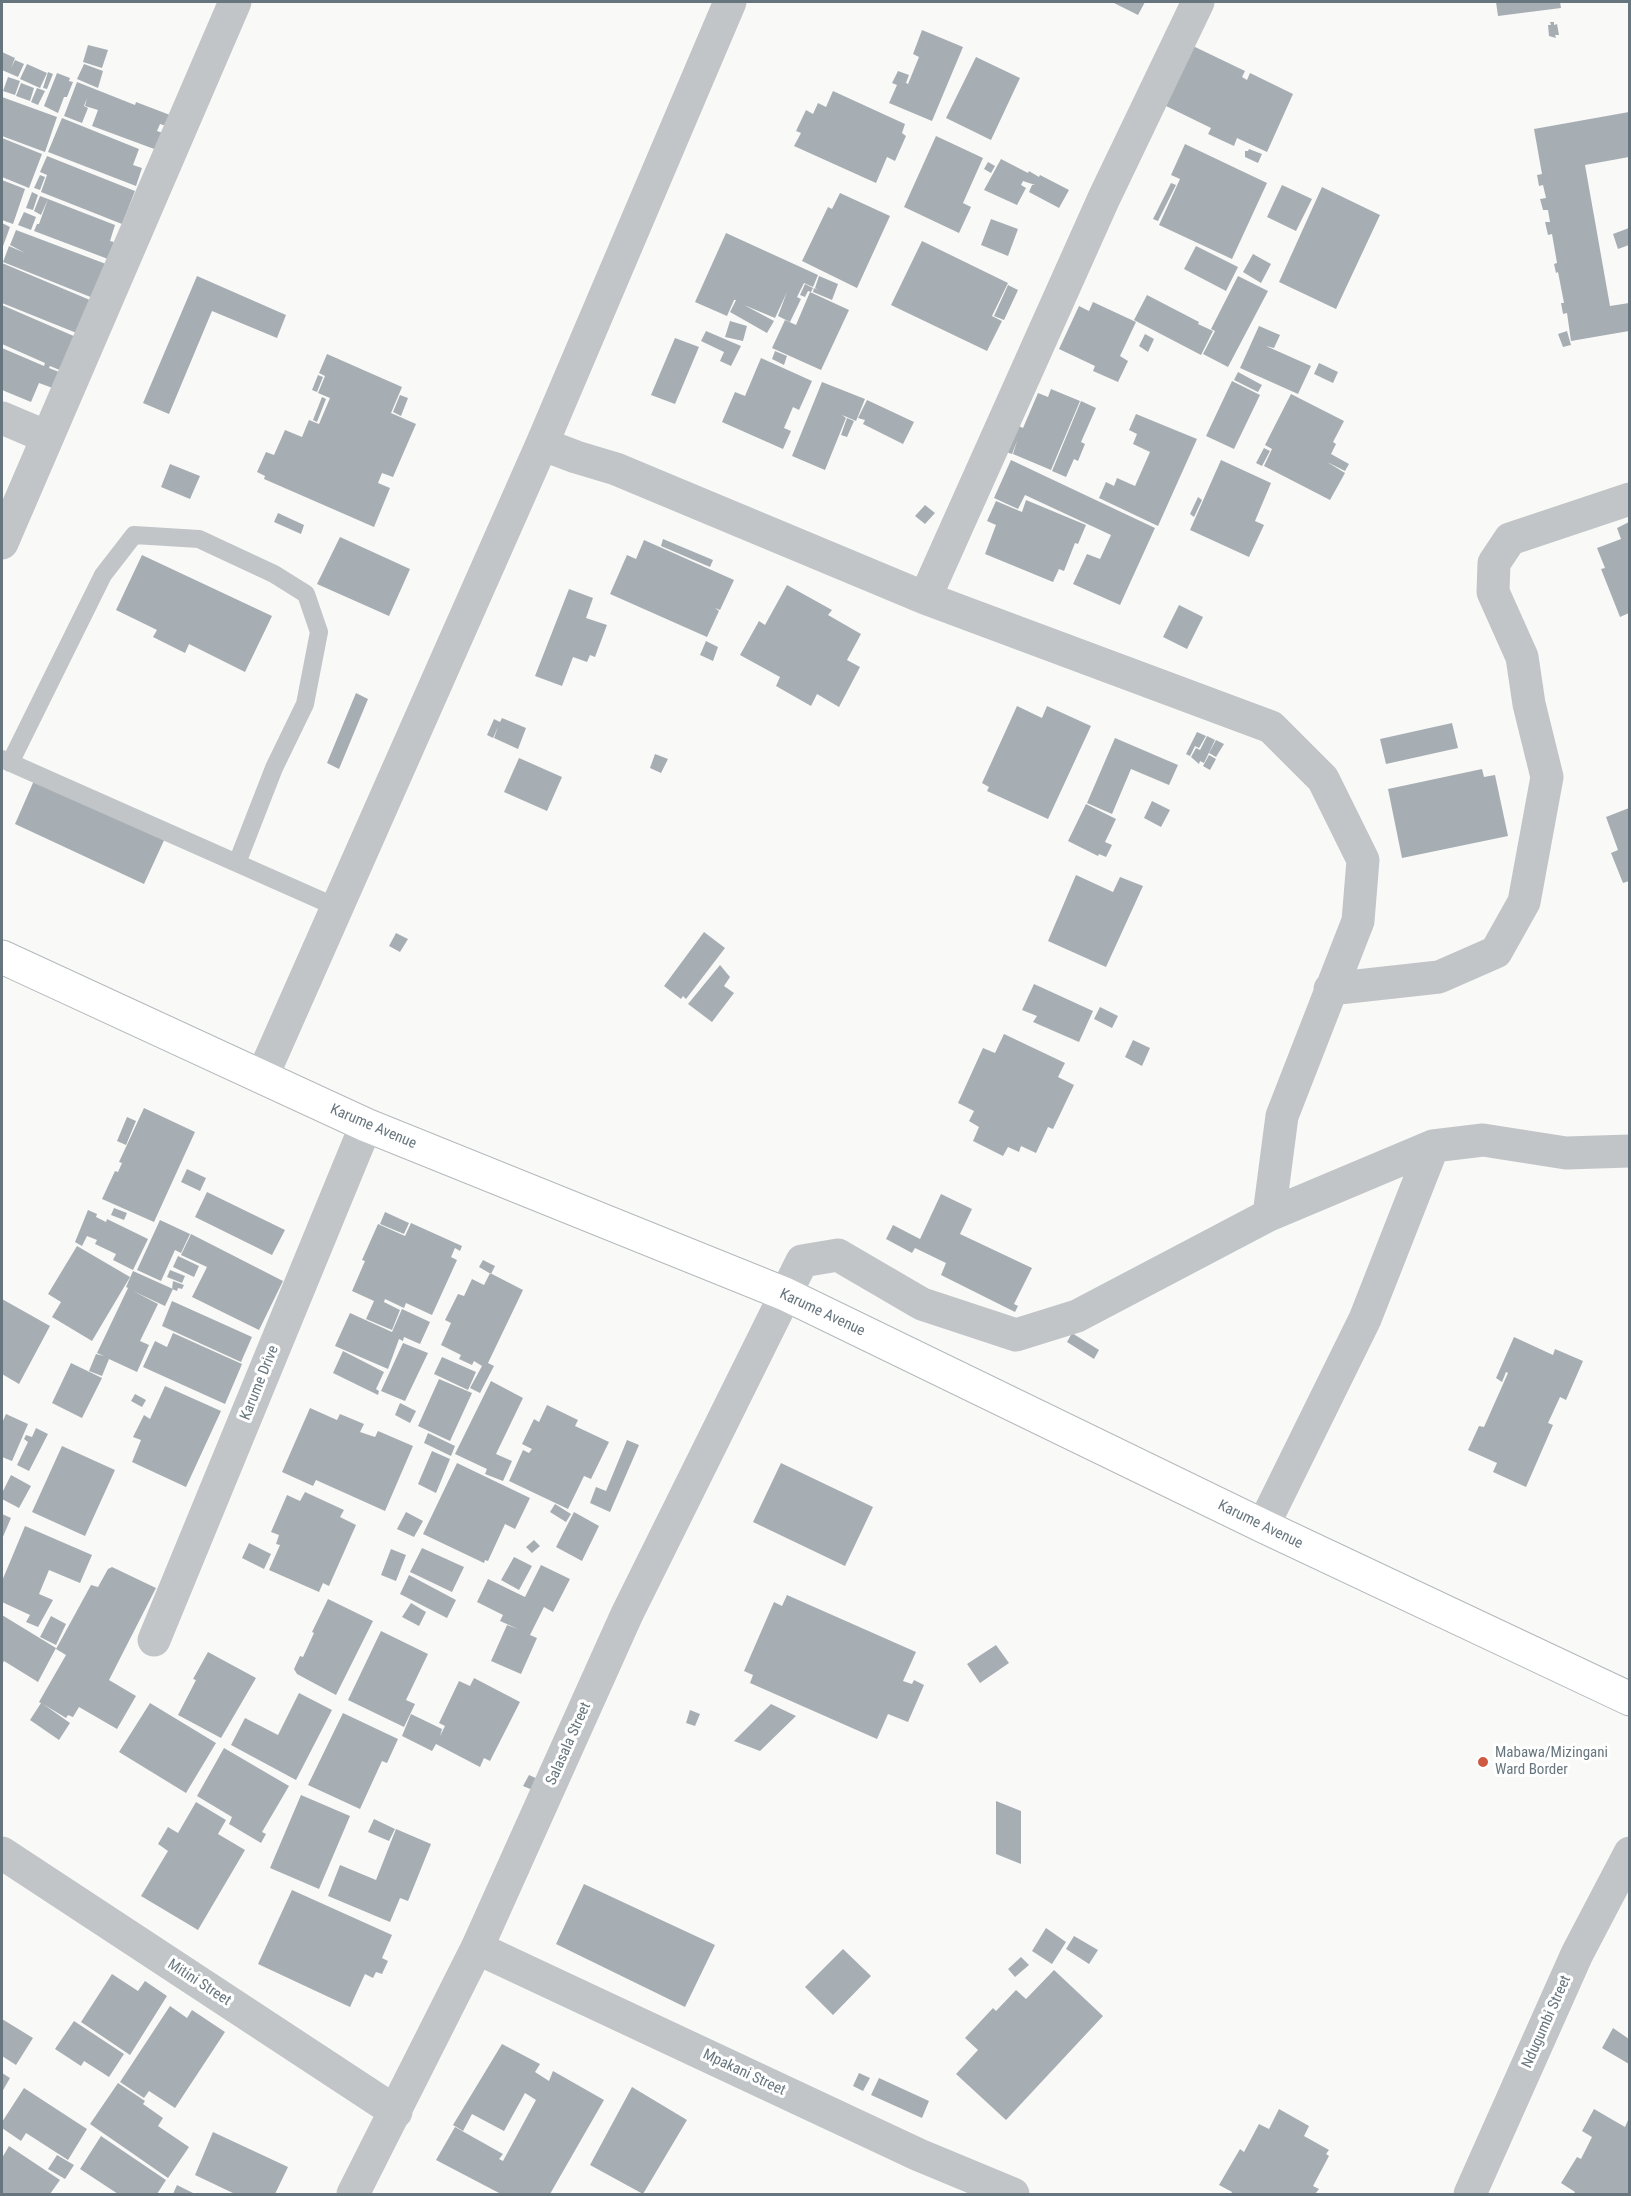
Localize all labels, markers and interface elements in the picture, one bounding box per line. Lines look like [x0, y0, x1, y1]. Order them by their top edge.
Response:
street label: Karume Avenue [327, 1101, 419, 1153]
street label: Karume Avenue [776, 1285, 868, 1341]
street label: Karume Drive [237, 1343, 283, 1423]
street label: Karume Avenue [1215, 1497, 1305, 1553]
street label: Salasala Street [543, 1700, 595, 1788]
place label: Mabawa/Mizingani Ward Border [1495, 1744, 1608, 1779]
marker: Mabawa/Mizingani Ward Border [1476, 1755, 1490, 1769]
street label: Mitini Street [164, 1956, 234, 2010]
street label: Ndugumbi Street [1519, 1973, 1575, 2071]
street label: Mpakani Street [700, 2046, 788, 2100]

